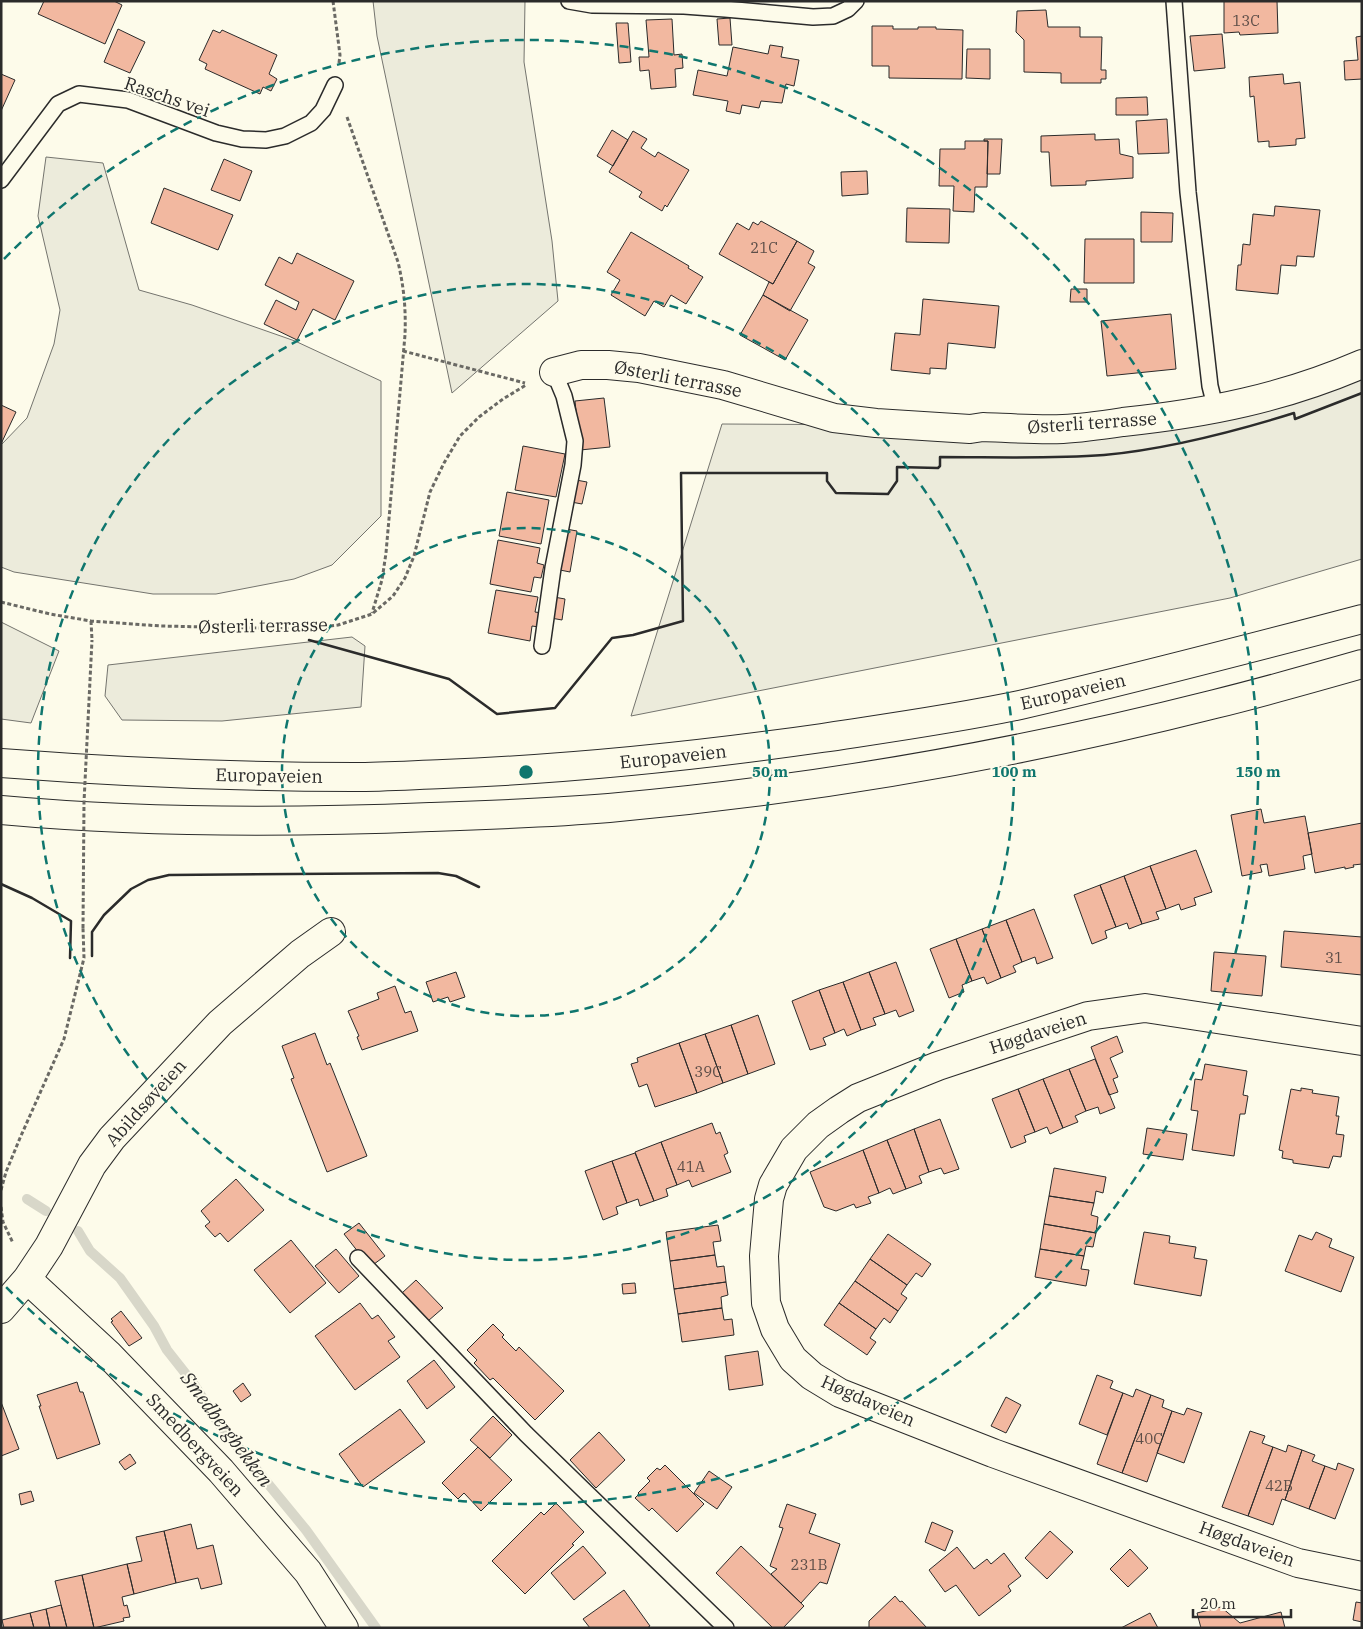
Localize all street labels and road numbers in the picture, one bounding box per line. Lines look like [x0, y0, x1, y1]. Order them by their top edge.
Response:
street label: Raschs vei [121, 71, 213, 122]
street label: Østerli terrasse [612, 355, 744, 402]
street label: Østerli terrasse [1026, 407, 1157, 438]
street label: Østerli terrasse [198, 613, 328, 638]
street label: Europaveien [1018, 668, 1128, 715]
street label: Europaveien [618, 739, 728, 774]
street label: Europaveien [215, 763, 323, 788]
street label: Høgdaveien [987, 1006, 1089, 1059]
street label: Abildsøveien [100, 1054, 191, 1151]
street label: Høgdaveien [818, 1370, 919, 1431]
street label: Smedbergveien [142, 1388, 249, 1501]
street label: Høgdaveien [1196, 1516, 1298, 1572]

